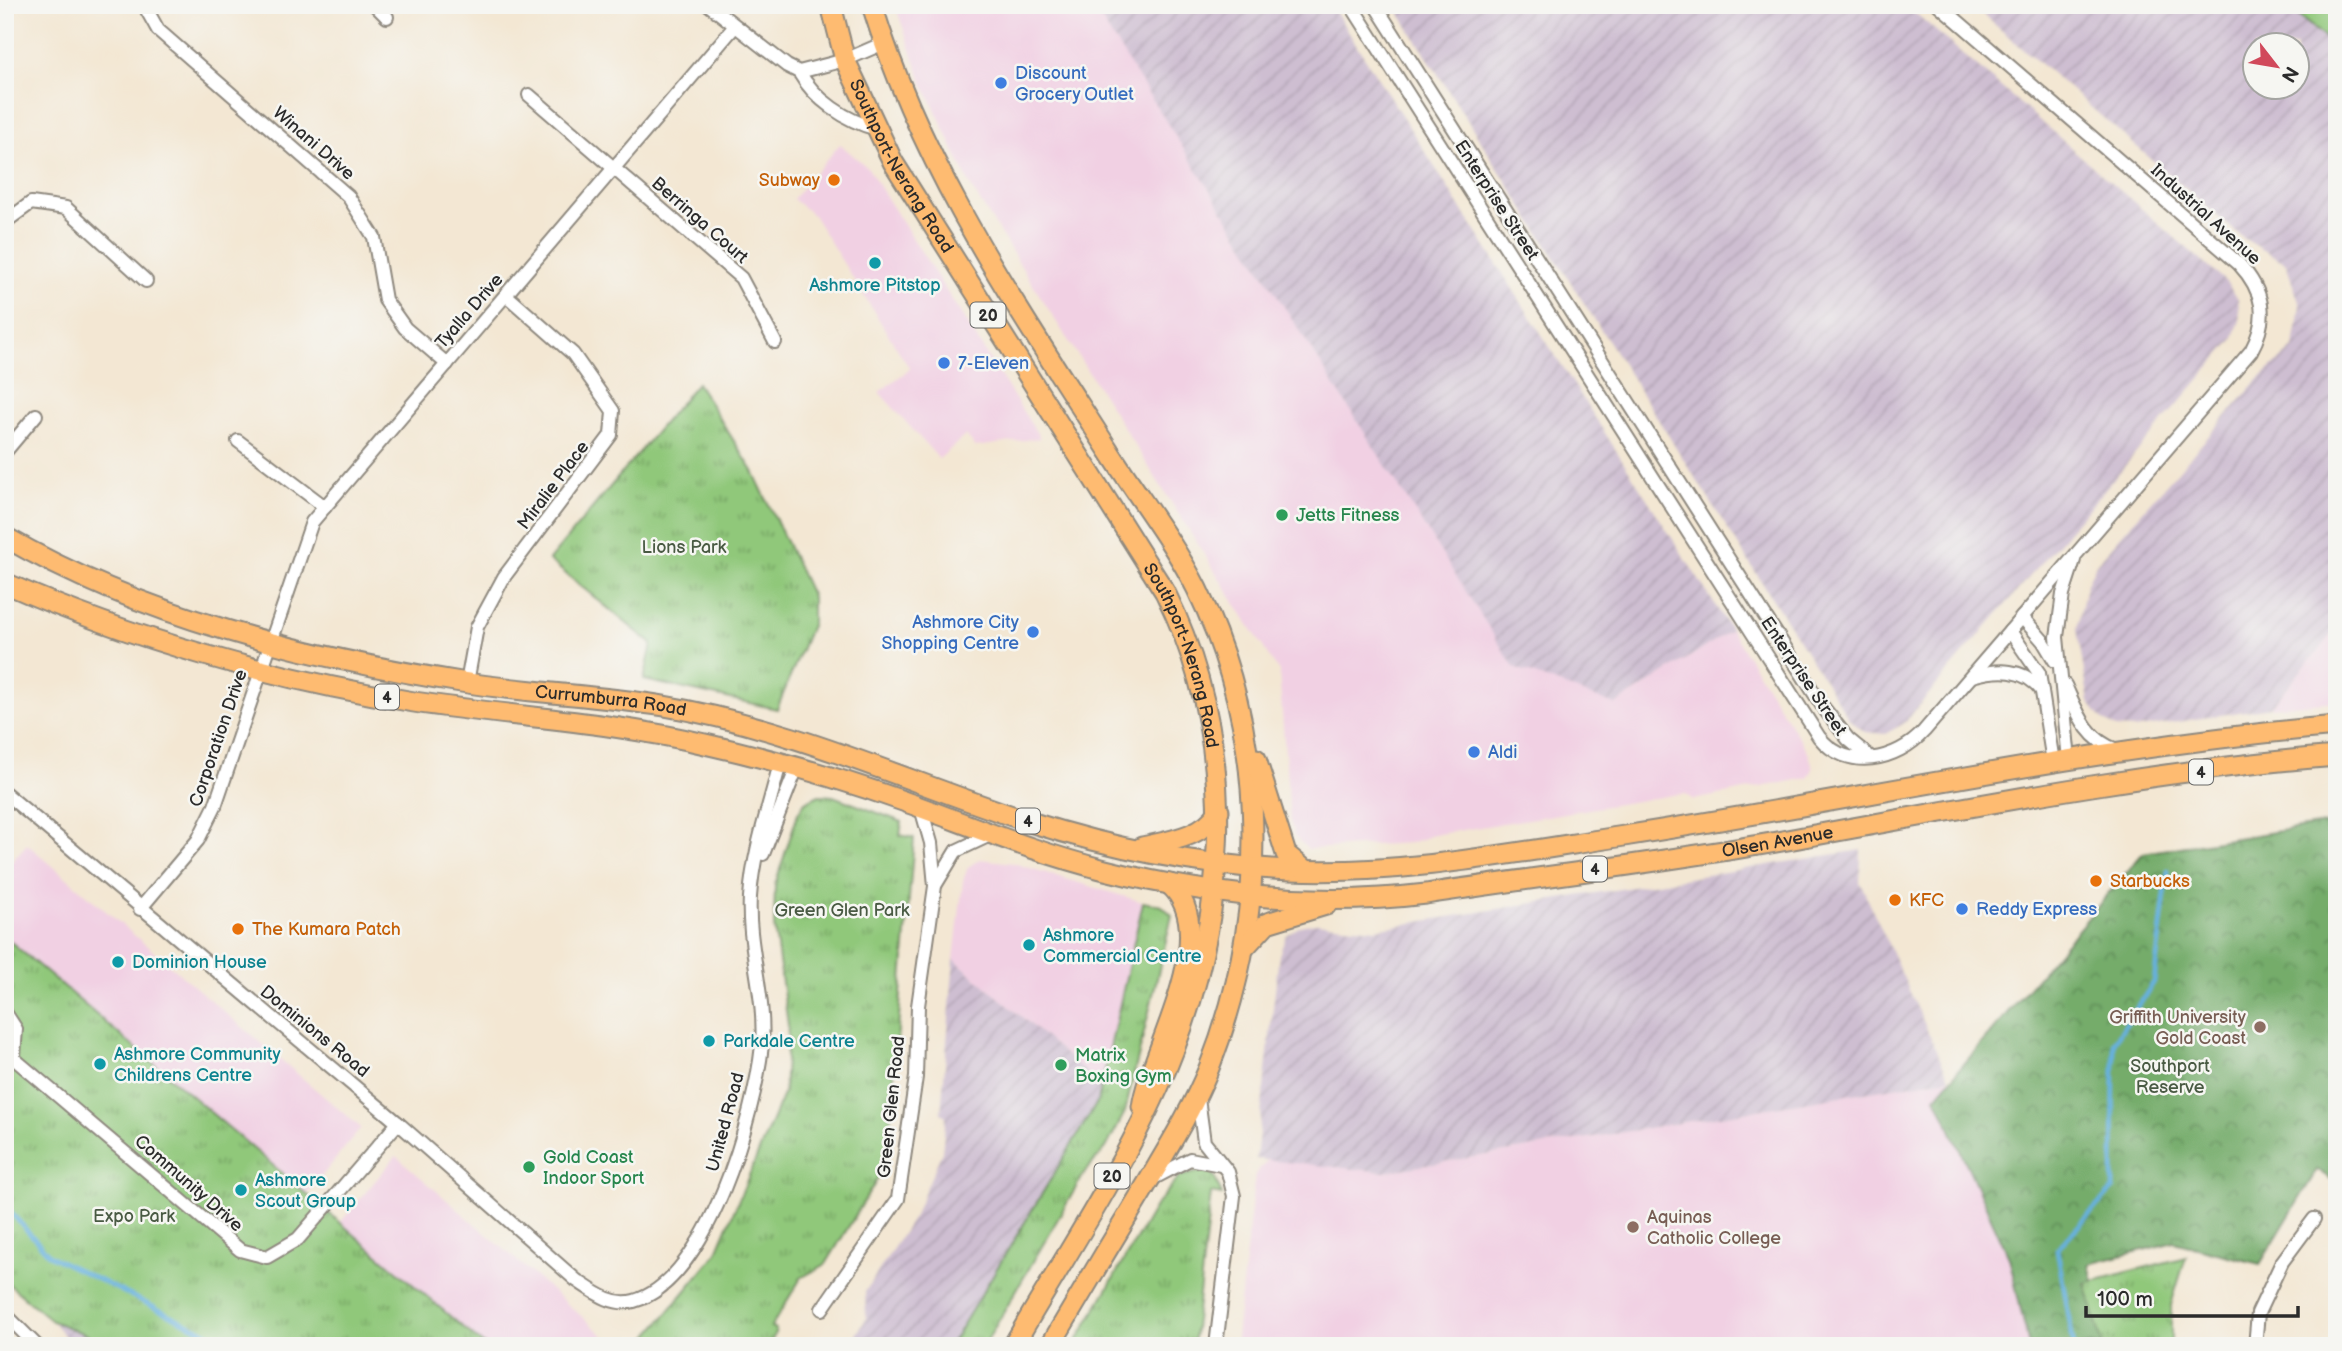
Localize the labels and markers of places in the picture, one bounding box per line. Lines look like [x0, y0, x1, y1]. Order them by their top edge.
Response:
place label: Discount Grocery Outlet [1015, 63, 1134, 105]
marker: Discount Grocery Outlet [993, 75, 1009, 91]
place label: Subway [759, 170, 821, 191]
marker: Subway [826, 172, 842, 188]
marker: Ashmore Pitstop [867, 255, 883, 271]
place label: Ashmore Pitstop [809, 275, 941, 296]
place label: 7-Eleven [958, 353, 1029, 374]
marker: 7-Eleven [936, 355, 952, 371]
place label: Jetts Fitness [1296, 505, 1400, 526]
marker: Jetts Fitness [1274, 507, 1290, 523]
place label: Ashmore City Shopping Centre [881, 612, 1020, 654]
marker: Ashmore City Shopping Centre [1025, 624, 1041, 640]
place label: Aldi [1488, 742, 1517, 763]
marker: Aldi [1466, 744, 1482, 760]
place label: Starbucks [2110, 871, 2190, 892]
marker: Starbucks [2088, 873, 2104, 889]
place label: KFC [1909, 890, 1944, 911]
marker: KFC [1887, 892, 1903, 908]
place label: Reddy Express [1976, 899, 2097, 920]
marker: Reddy Express [1954, 901, 1970, 917]
place label: The Kumara Patch [252, 919, 401, 940]
marker: The Kumara Patch [230, 921, 246, 937]
place label: Ashmore Commercial Centre [1043, 925, 1202, 967]
marker: Ashmore Commercial Centre [1021, 937, 1037, 953]
place label: Dominion House [132, 952, 267, 973]
marker: Dominion House [110, 954, 126, 970]
place label: Griffith University Gold Coast [2109, 1007, 2247, 1049]
marker: Griffith University Gold Coast [2252, 1019, 2268, 1035]
place label: Parkdale Centre [723, 1031, 855, 1052]
marker: Parkdale Centre [701, 1033, 717, 1049]
place label: Ashmore Community Childrens Centre [114, 1044, 282, 1086]
place label: Matrix Boxing Gym [1075, 1045, 1172, 1087]
marker: Ashmore Community Childrens Centre [92, 1056, 108, 1072]
marker: Matrix Boxing Gym [1053, 1057, 1069, 1073]
place label: Gold Coast Indoor Sport [543, 1147, 645, 1189]
marker: Gold Coast Indoor Sport [521, 1159, 537, 1175]
place label: Ashmore Scout Group [255, 1170, 356, 1212]
marker: Ashmore Scout Group [233, 1182, 249, 1198]
place label: Aquinas Catholic College [1647, 1207, 1781, 1249]
marker: Aquinas Catholic College [1625, 1219, 1641, 1235]

